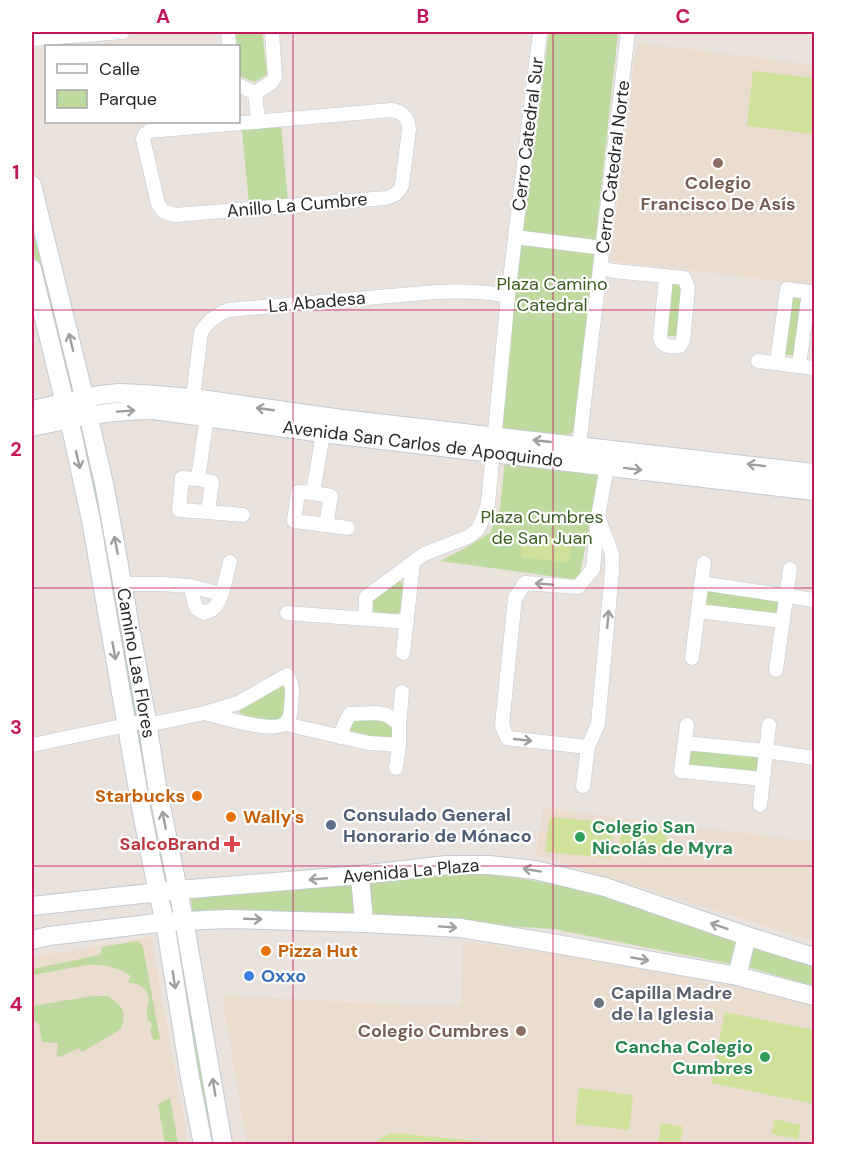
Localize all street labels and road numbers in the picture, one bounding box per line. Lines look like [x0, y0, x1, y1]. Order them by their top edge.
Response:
street label: Cerro Catedral Sur [507, 55, 549, 212]
street label: Cerro Catedral Norte [590, 79, 636, 255]
street label: Anillo La Cumbre [226, 187, 368, 223]
street label: La Abadesa [267, 286, 367, 318]
street label: Avenida San Carlos de Apoquindo [281, 415, 565, 473]
street label: Camino Las Flores [111, 586, 161, 740]
street label: Avenida La Plaza [342, 853, 480, 889]

